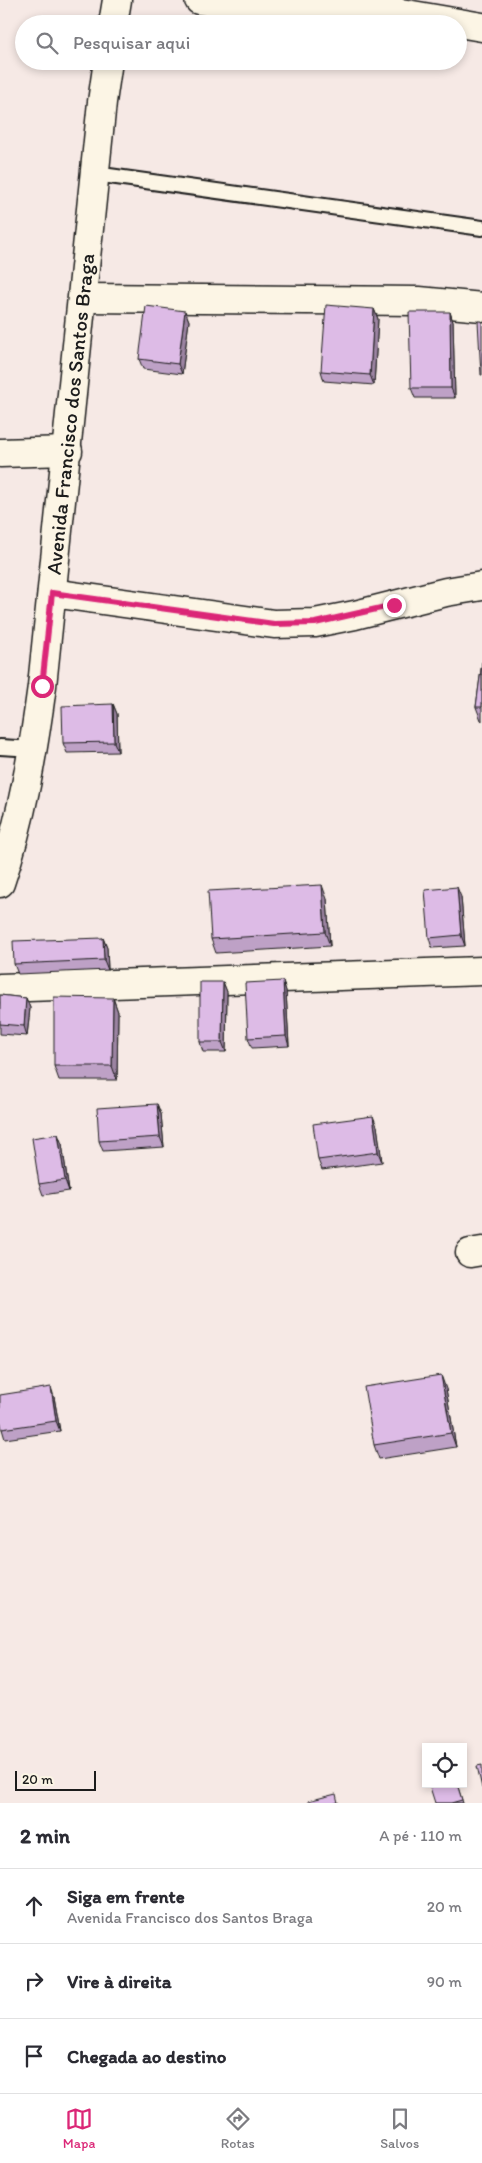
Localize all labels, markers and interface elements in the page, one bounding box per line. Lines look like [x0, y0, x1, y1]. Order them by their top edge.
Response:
search box [15, 15, 467, 70]
icon: search [33, 29, 61, 57]
text: Pesquisar aqui [73, 31, 190, 54]
street label: Avenida Francisco dos Santos Braga [41, 252, 99, 576]
route end [383, 594, 406, 617]
route start [31, 675, 54, 698]
map controls [422, 1743, 467, 1788]
button: locate [422, 1743, 467, 1788]
scale bar [15, 1768, 96, 1791]
text: 20 m [22, 1771, 53, 1788]
text: 2 min [20, 1823, 70, 1848]
text: A pé · 110 m [379, 1826, 462, 1845]
text: Siga em frente [67, 1885, 185, 1908]
icon: ahead [20, 1892, 48, 1920]
text: 20 m [427, 1897, 462, 1916]
text: Avenida Francisco dos Santos Braga [67, 1908, 313, 1927]
icon: right [20, 1967, 48, 1995]
text: Vire à direita [67, 1970, 172, 1993]
text: 90 m [427, 1972, 462, 1991]
icon: arrive [20, 2042, 48, 2070]
text: Chegada ao destino [67, 2045, 226, 2068]
tab: Mapa [63, 2105, 95, 2152]
tab: Rotas [221, 2105, 255, 2152]
tab: Salvos [380, 2105, 419, 2152]

